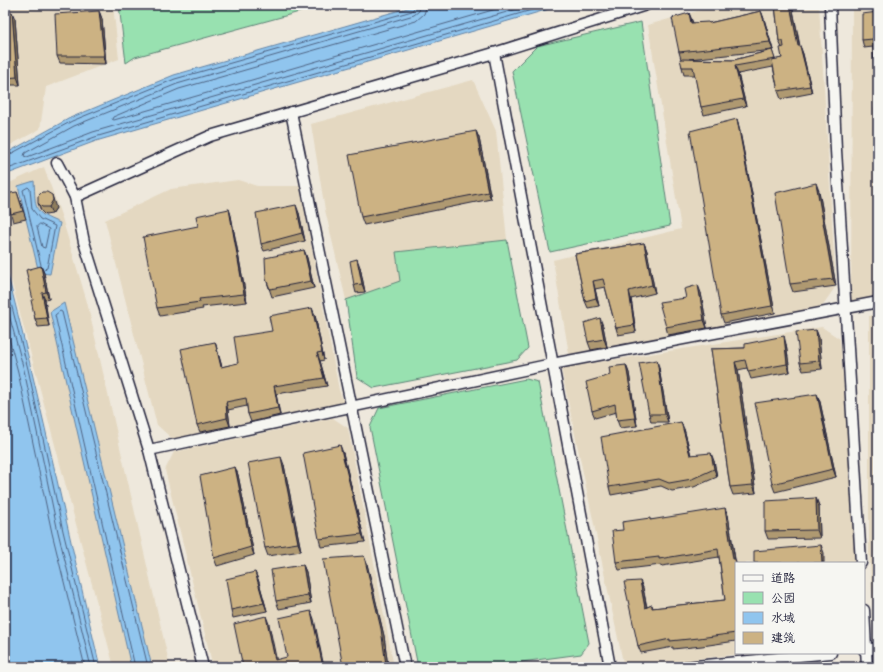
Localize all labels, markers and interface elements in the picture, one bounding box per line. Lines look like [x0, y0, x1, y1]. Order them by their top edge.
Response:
legend [735, 562, 865, 654]
text: 道路 [771, 569, 795, 586]
text: 公园 [771, 589, 795, 606]
text: 水域 [771, 609, 795, 626]
text: 建筑 [771, 629, 795, 646]

